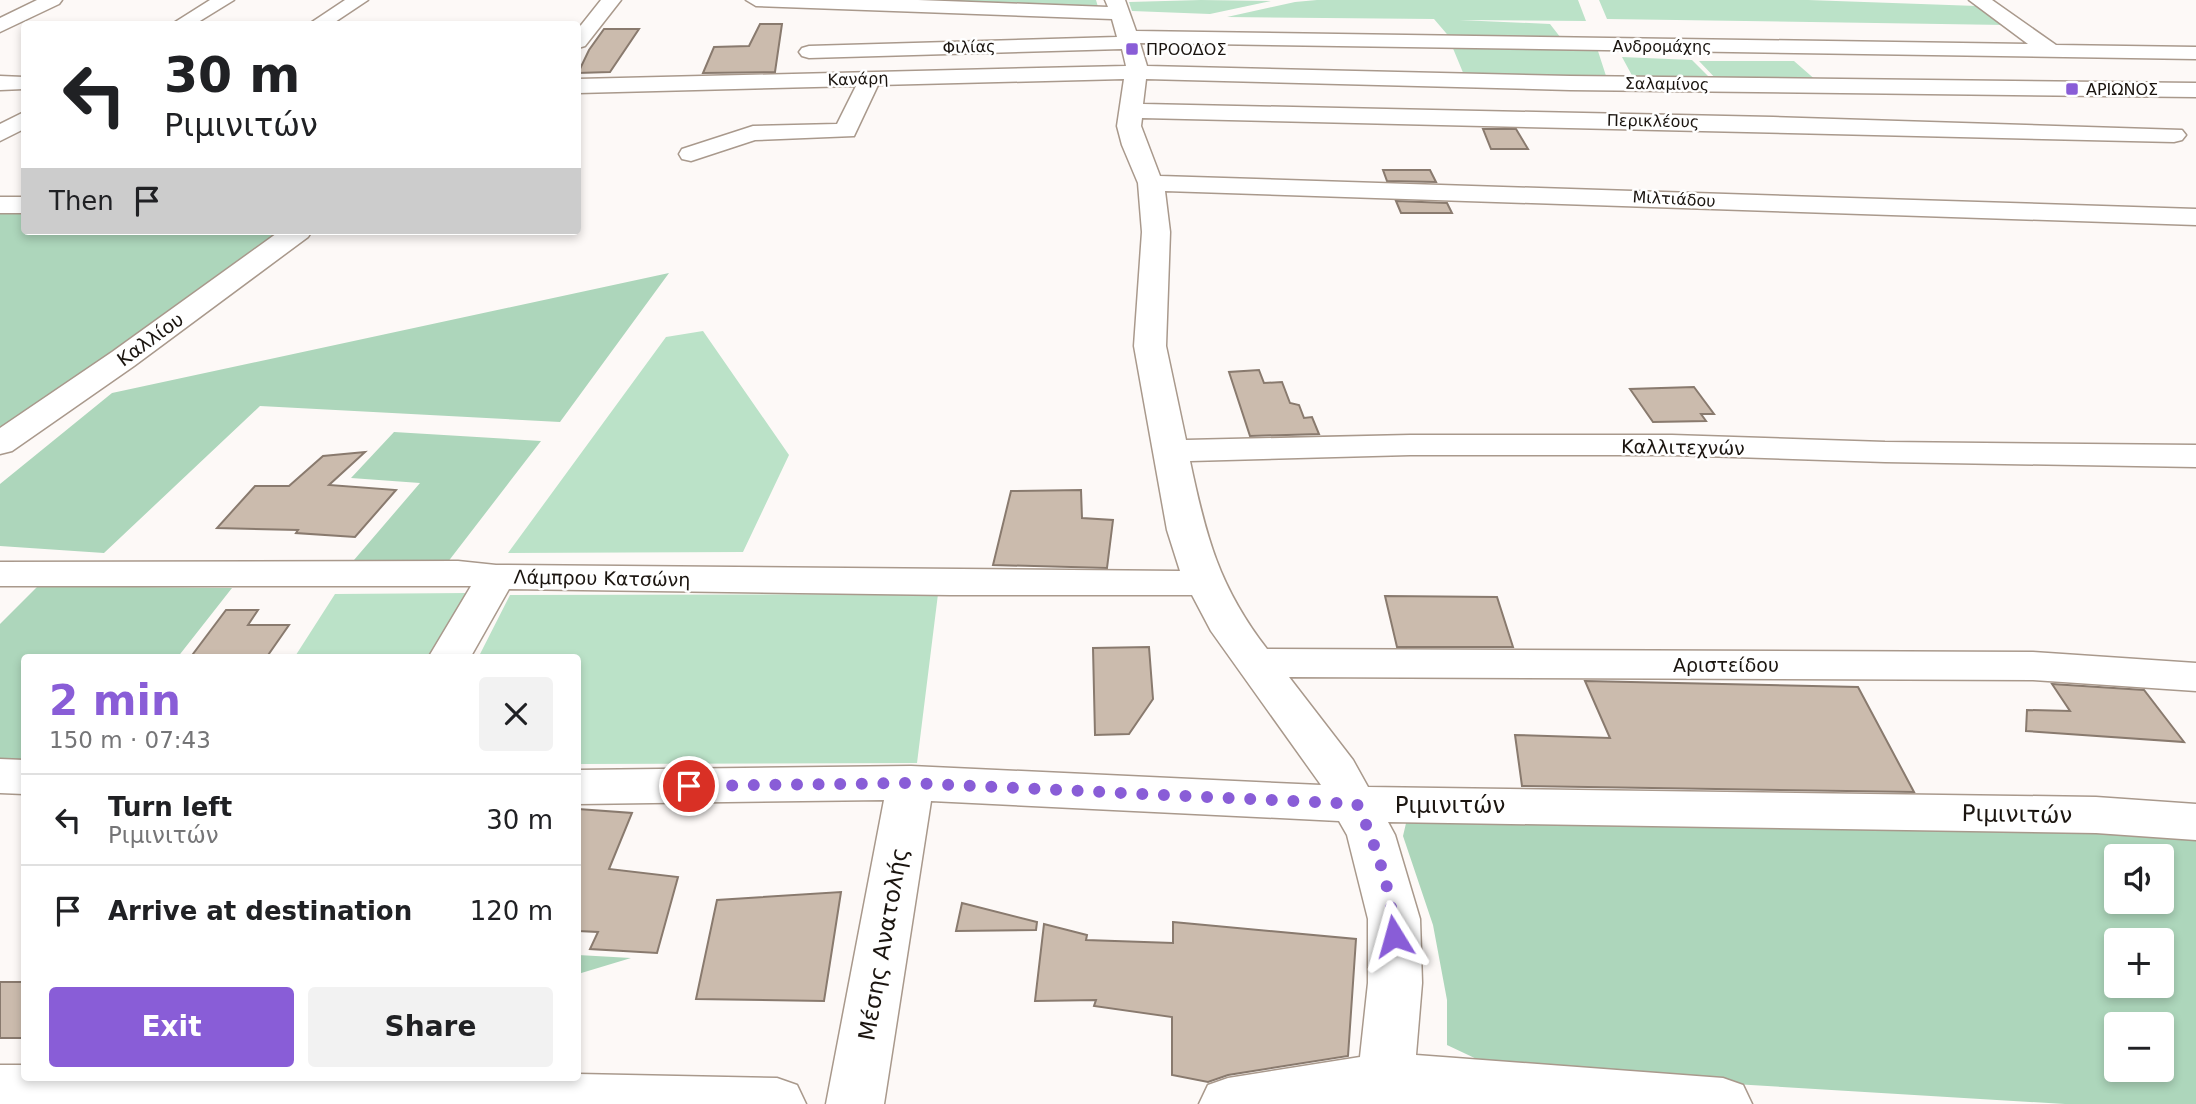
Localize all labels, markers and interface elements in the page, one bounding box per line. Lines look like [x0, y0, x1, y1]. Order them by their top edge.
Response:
street label: Φιλίας [942, 37, 996, 57]
street label: Ανδρομάχης [1612, 37, 1712, 56]
place label: ΠΡΟΟΔΟΣ [1146, 40, 1227, 59]
marker: ΠΡΟΟΔΟΣ [1124, 41, 1140, 57]
text: 30 m [164, 47, 300, 104]
icon: left [49, 49, 140, 140]
street label: Κανάρη [827, 68, 889, 90]
street label: Σαλαμίνος [1625, 74, 1709, 94]
place label: ΑΡΙΩΝΟΣ [2086, 80, 2158, 99]
marker: ΑΡΙΩΝΟΣ [2064, 81, 2080, 97]
text: Ριμινιτών [164, 106, 318, 144]
street label: Περικλέους [1607, 111, 1699, 131]
icon: arrive [128, 182, 166, 220]
text: Then [49, 186, 114, 216]
street label: Μιλτιάδου [1632, 187, 1716, 211]
street label: Καλλίου [113, 308, 187, 370]
street label: Καλλιτεχνών [1621, 435, 1745, 459]
street label: Λάμπρου Κατσώνη [513, 565, 691, 591]
street label: Αριστείδου [1673, 654, 1779, 676]
text: 2 min [49, 676, 181, 725]
button: close [479, 677, 553, 751]
text: 150 m · 07:43 [49, 727, 211, 753]
pin [659, 756, 719, 816]
icon: arrive [670, 767, 708, 805]
text: Turn left [108, 792, 232, 822]
street label: Ριμινιτών [1395, 792, 1505, 818]
street label: Ριμινιτών [1961, 800, 2073, 828]
icon: left [49, 801, 87, 839]
text: 30 m [486, 805, 553, 835]
text: Ριμινιτών [108, 822, 219, 848]
map controls [2104, 844, 2174, 1082]
button: sound [2104, 844, 2174, 914]
street label: Μέσης Ανατολής [853, 845, 913, 1043]
icon: arrive [49, 892, 87, 930]
text: Arrive at destination [108, 896, 412, 926]
text: 120 m [470, 896, 553, 926]
position arrow [1357, 899, 1431, 973]
button: + [2104, 928, 2174, 998]
button: Exit [49, 987, 294, 1067]
button: Share [308, 987, 553, 1067]
button: − [2104, 1012, 2174, 1082]

